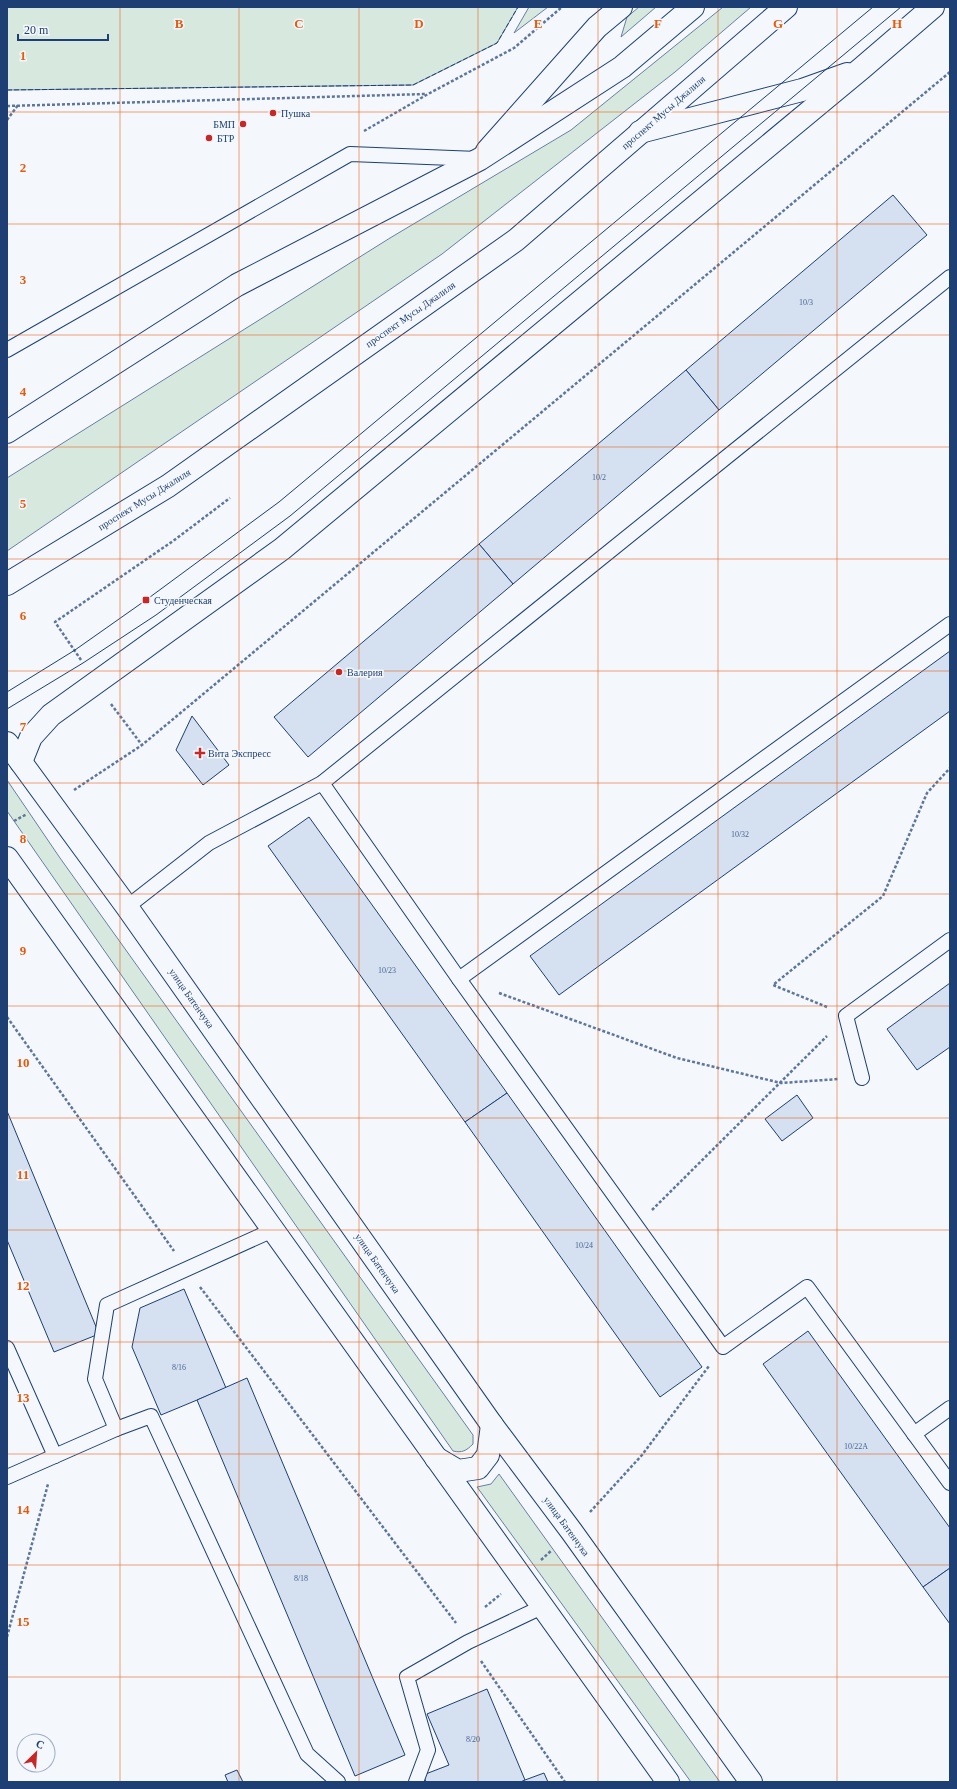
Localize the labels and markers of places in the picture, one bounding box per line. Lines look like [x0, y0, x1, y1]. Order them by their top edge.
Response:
marker: Пушка [268, 108, 278, 118]
place label: Пушка [281, 108, 311, 119]
place label: БМП [213, 119, 235, 130]
marker: БМП [238, 119, 248, 129]
marker: БТР [204, 133, 214, 143]
place label: БТР [217, 133, 235, 144]
marker: Студенческая [141, 595, 151, 605]
place label: Студенческая [154, 595, 212, 606]
marker: Валерия [334, 667, 344, 677]
place label: Валерия [347, 667, 383, 678]
marker: Вита Экспресс [195, 748, 205, 758]
place label: Вита Экспресс [208, 748, 272, 759]

